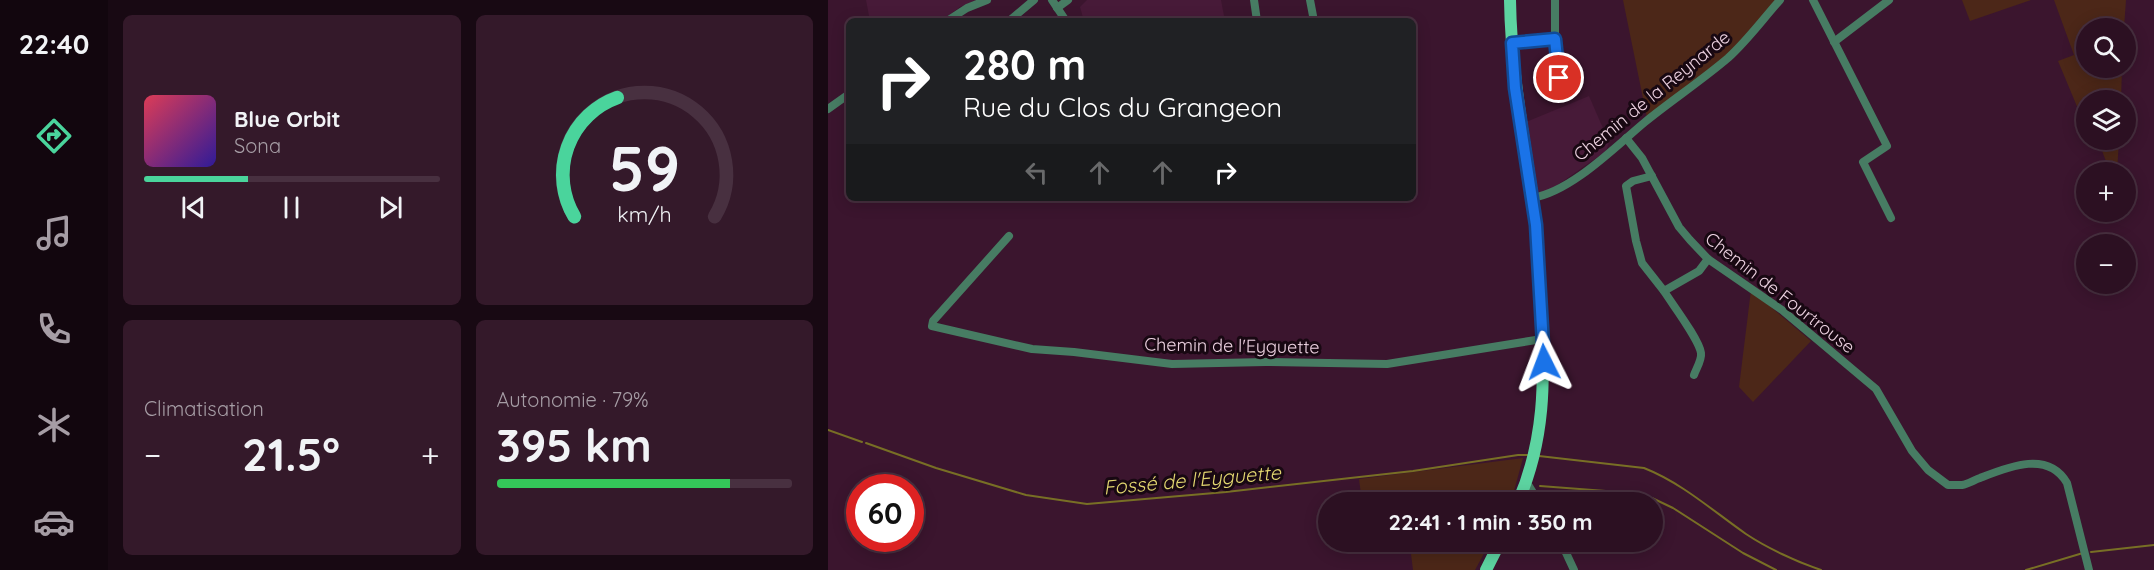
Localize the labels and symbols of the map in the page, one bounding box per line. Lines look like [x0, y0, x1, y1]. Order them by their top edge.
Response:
street label: Chemin de la Reynarde [1569, 25, 1735, 166]
pin [1533, 52, 1584, 103]
street label: Chemin de Fourtrouse [1701, 227, 1860, 358]
position arrow [1512, 330, 1576, 394]
street label: Chemin de l'Eyguette [1144, 332, 1320, 359]
water label: Fossé de l'Eyguette [1102, 459, 1282, 500]
speed limit sign: 60 [846, 474, 924, 552]

